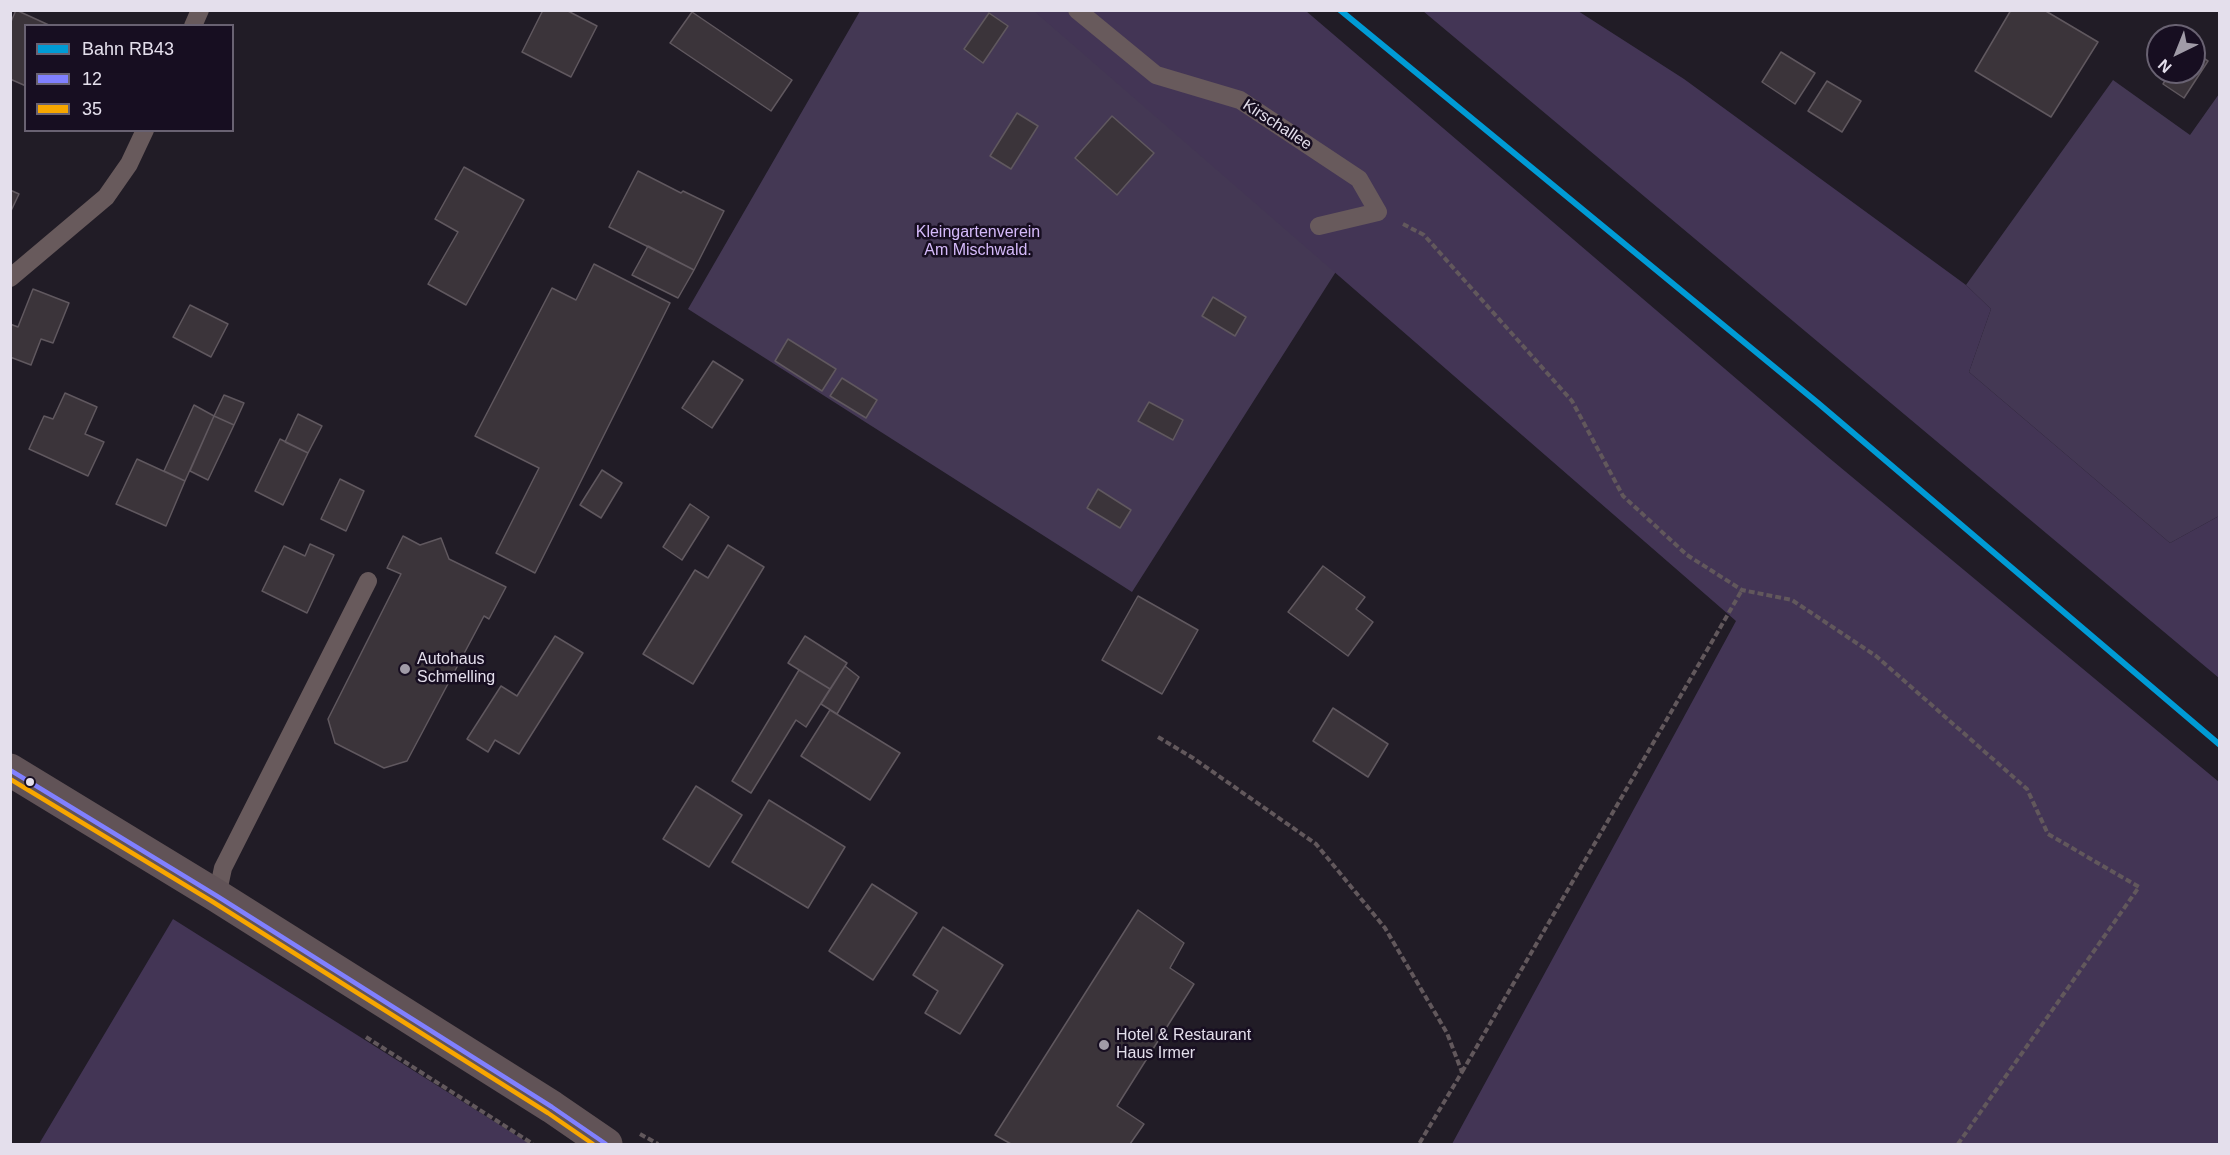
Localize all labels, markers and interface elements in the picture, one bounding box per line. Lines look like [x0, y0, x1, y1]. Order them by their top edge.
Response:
legend [24, 24, 234, 132]
north arrow [2146, 24, 2206, 84]
text: Bahn RB43 [82, 39, 174, 59]
text: N [2155, 56, 2175, 76]
text: 12 [82, 69, 102, 89]
street label: Kirschallee [1239, 96, 1315, 154]
text: 35 [82, 99, 102, 119]
park label: Kleingartenverein Am Mischwald. [916, 223, 1040, 261]
place label: Autohaus Schmelling [417, 650, 495, 688]
marker: Autohaus Schmelling [398, 662, 412, 676]
unlabelled marker [24, 776, 36, 788]
place label: Hotel & Restaurant Haus Irmer [1116, 1026, 1251, 1064]
marker: Hotel & Restaurant Haus Irmer [1097, 1038, 1111, 1052]

